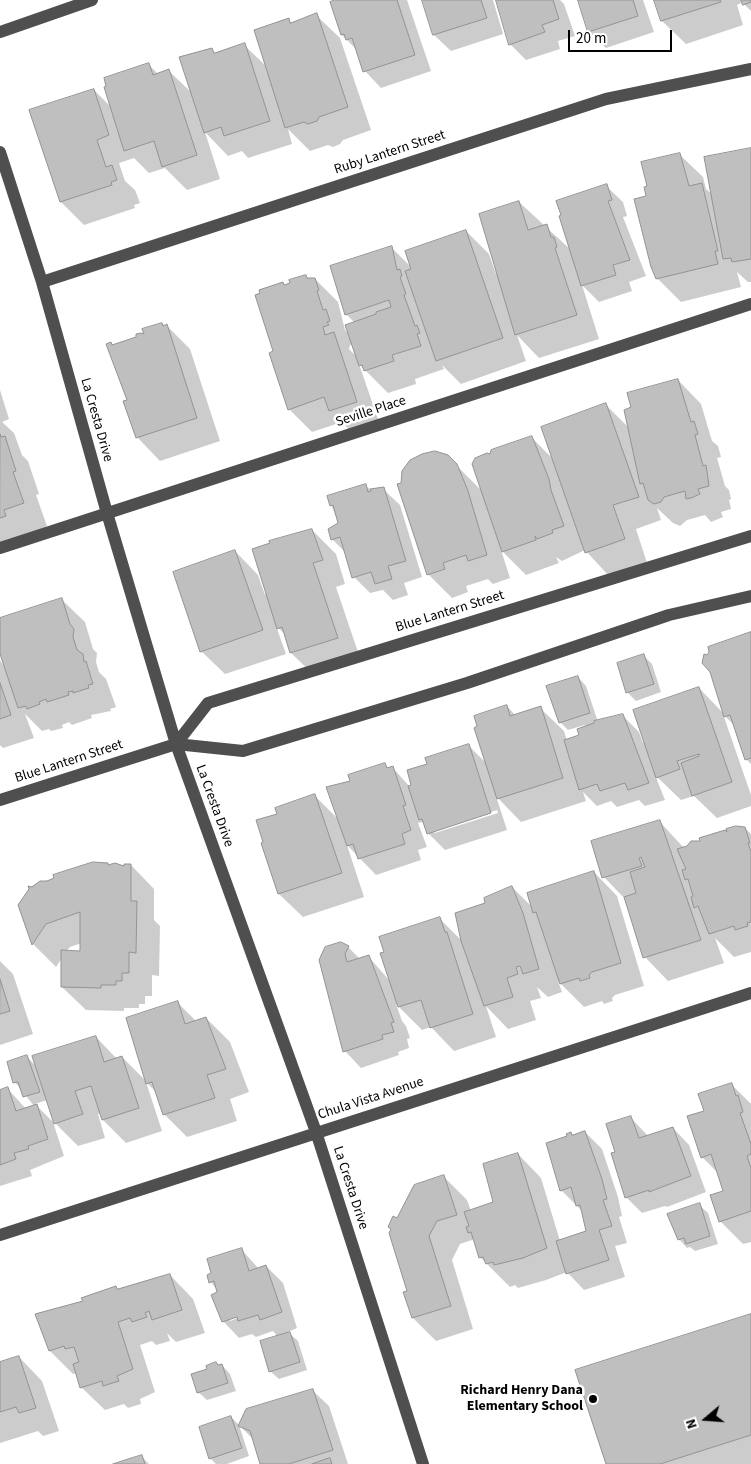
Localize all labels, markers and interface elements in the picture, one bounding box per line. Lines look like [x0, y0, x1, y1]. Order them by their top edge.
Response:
scale bar [571, 20, 675, 52]
text: 20 m [576, 28, 606, 49]
street label: Ruby Lantern Street [332, 127, 448, 179]
street label: La Cresta Drive [76, 376, 116, 464]
street label: Seville Place [334, 393, 408, 431]
street label: Blue Lantern Street [394, 588, 506, 636]
street label: Blue Lantern Street [13, 737, 125, 787]
street label: La Cresta Drive [191, 762, 237, 850]
street label: Chula Vista Avenue [316, 1074, 426, 1124]
street label: La Cresta Drive [329, 1144, 371, 1232]
place label: Richard Henry Dana Elementary School [460, 1383, 583, 1415]
marker: Richard Henry Dana Elementary School [587, 1393, 599, 1405]
north arrow [681, 1394, 731, 1444]
text: N [681, 1416, 703, 1431]

